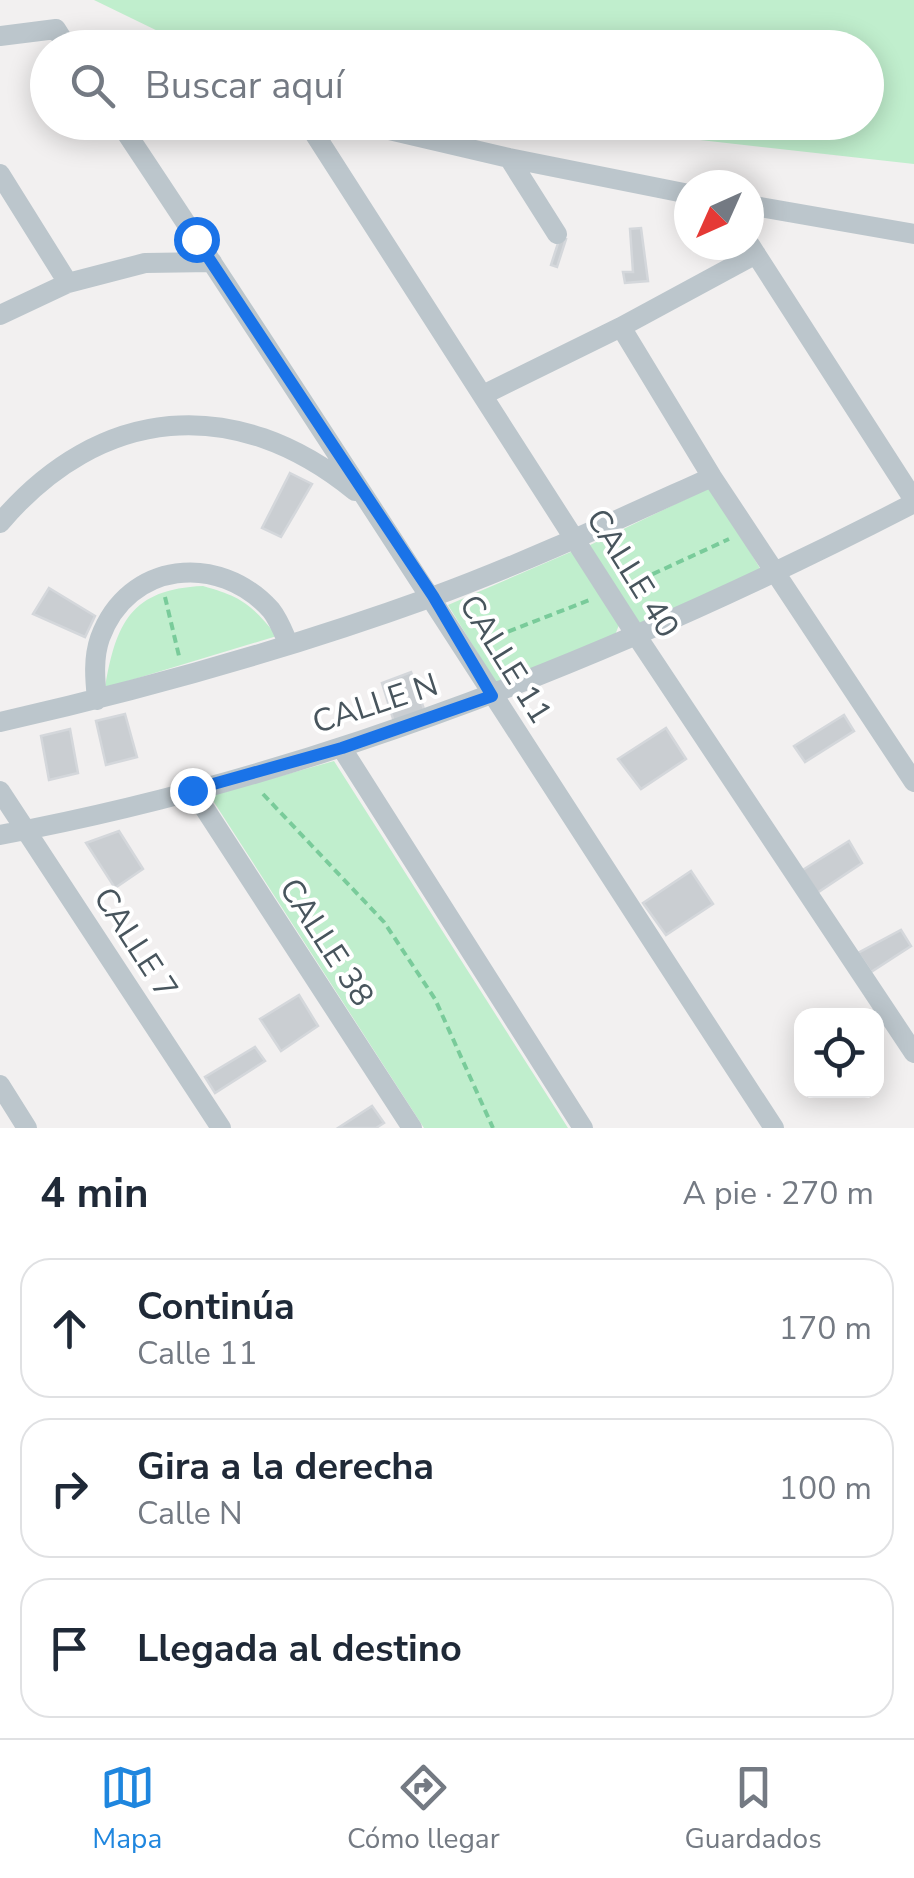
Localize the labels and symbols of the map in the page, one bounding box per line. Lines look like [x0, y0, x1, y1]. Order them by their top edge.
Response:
north arrow [674, 170, 764, 260]
route start [174, 217, 220, 263]
street label: CALLE 40 [576, 501, 689, 646]
street label: CALLE 11 [449, 587, 562, 732]
street label: CALLE N [307, 663, 443, 744]
route end [170, 768, 216, 814]
street label: CALLE 38 [269, 870, 384, 1015]
street label: CALLE 7 [83, 879, 188, 1007]

